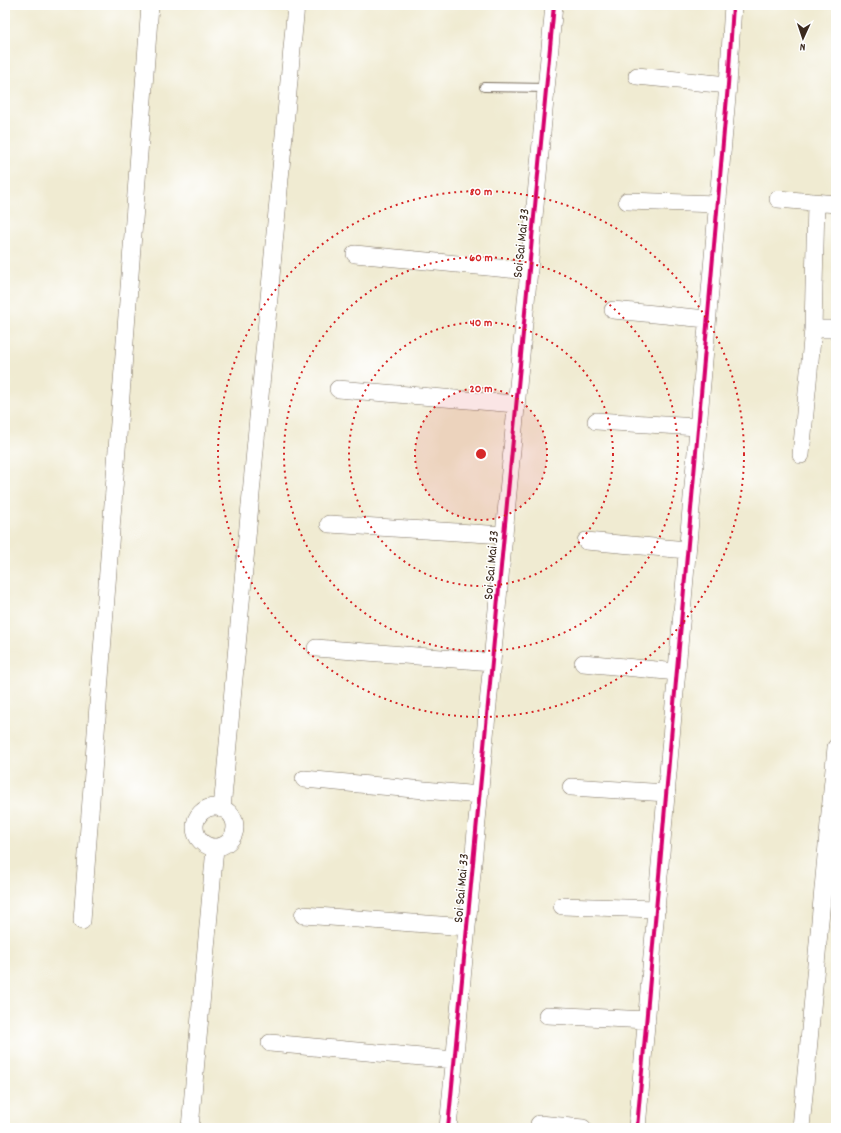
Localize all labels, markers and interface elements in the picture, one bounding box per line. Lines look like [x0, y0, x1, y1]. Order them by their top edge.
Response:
north arrow [783, 18, 823, 58]
text: N [799, 38, 806, 54]
text: 80 m [470, 184, 492, 201]
street label: Soi Sai Mai 33 [508, 208, 536, 279]
text: 60 m [469, 250, 493, 267]
text: 40 m [470, 315, 492, 332]
text: 20 m [470, 381, 492, 398]
centre of rings [474, 447, 488, 461]
street label: Soi Sai Mai 33 [479, 530, 505, 601]
street label: Soi Sai Mai 33 [449, 853, 475, 924]

